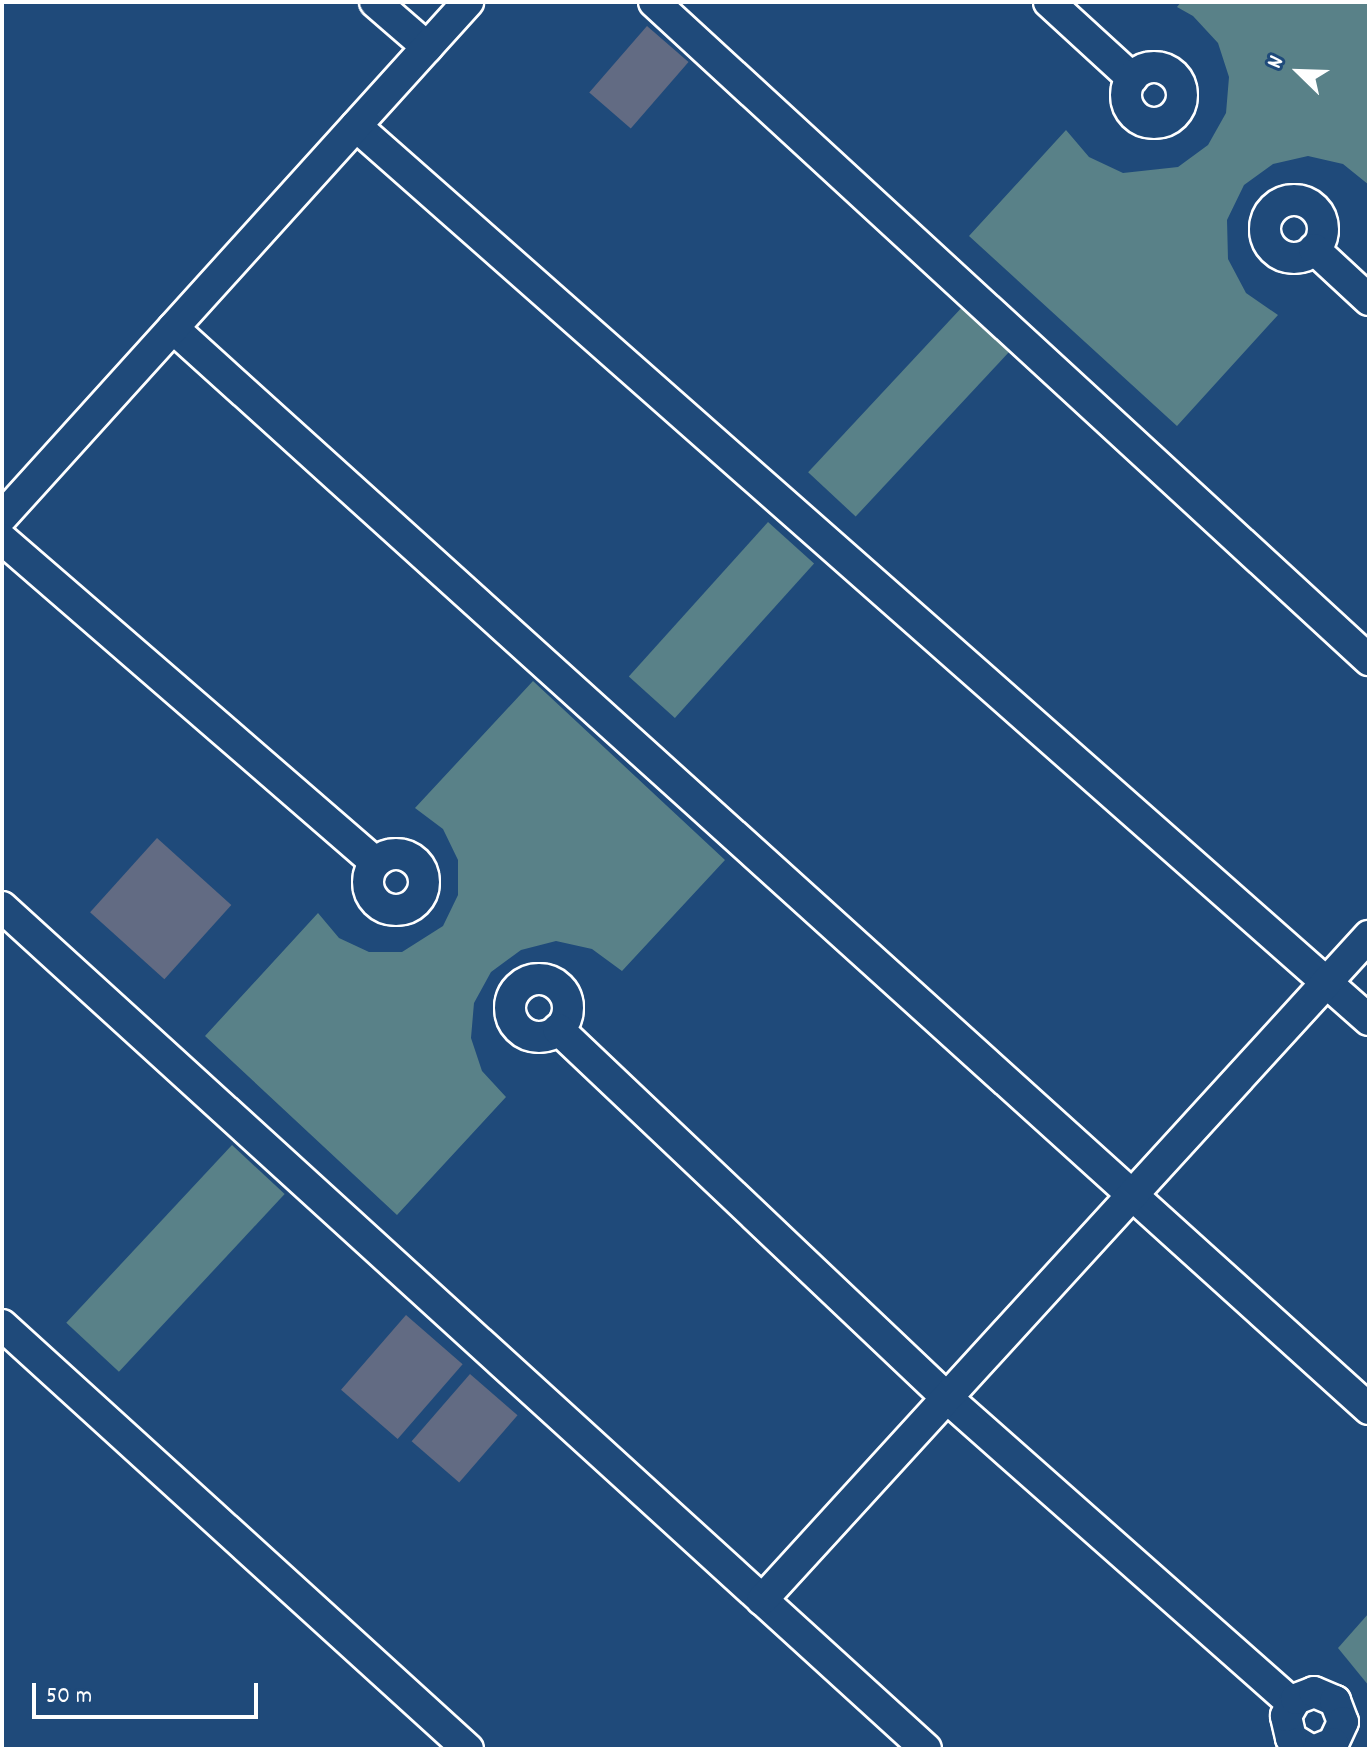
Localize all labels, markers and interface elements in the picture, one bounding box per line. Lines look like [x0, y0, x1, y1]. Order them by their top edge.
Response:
north arrow [1259, 32, 1339, 112]
text: N [1260, 51, 1293, 73]
scale bar [36, 1667, 262, 1717]
text: 50 m [46, 1680, 92, 1714]

